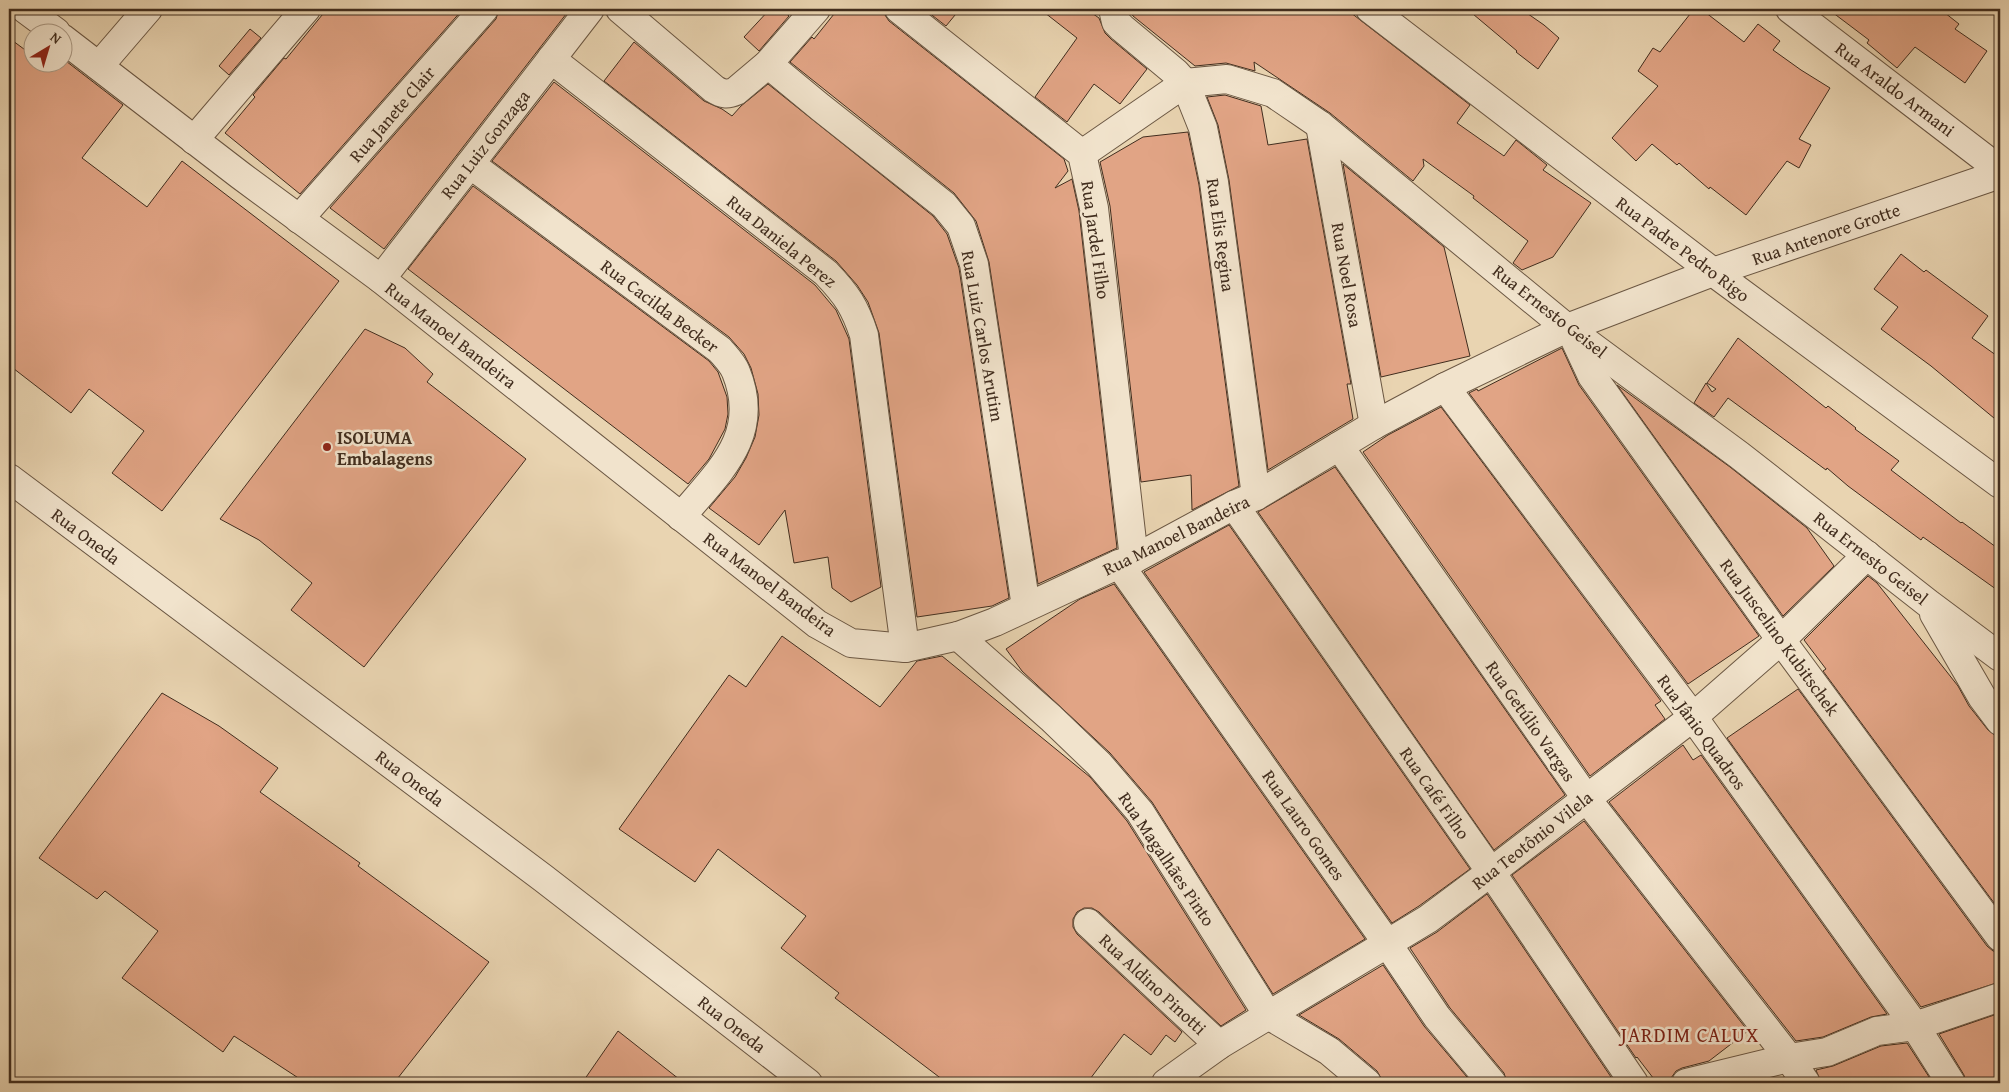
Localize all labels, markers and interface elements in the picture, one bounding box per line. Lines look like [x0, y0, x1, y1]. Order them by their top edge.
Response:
north arrow [22, 22, 72, 72]
text: N [46, 27, 66, 49]
street label: Rua Araldo Armani [1829, 35, 1961, 143]
street label: Rua Janete Clair [342, 59, 442, 168]
street label: Rua Luiz Gonzaga [434, 83, 536, 204]
street label: Rua Elis Regina [1200, 177, 1242, 294]
street label: Rua Jardel Filho [1074, 179, 1118, 301]
street label: Rua Daniela Perez [721, 188, 843, 294]
street label: Rua Padre Pedro Rigo [1610, 190, 1756, 308]
street label: Rua Antenore Grotte [1748, 196, 1904, 272]
street label: Rua Noel Rosa [1324, 220, 1370, 330]
street label: Rua Luiz Carlos Arutim [955, 248, 1011, 424]
street label: Rua Cacilda Becker [595, 252, 725, 360]
street label: Rua Ernesto Geisel [1487, 258, 1613, 364]
street label: Rua Manoel Bandeira [380, 275, 523, 395]
place label: ISOLUMA Embalagens [337, 424, 433, 472]
marker: ISOLUMA Embalagens [321, 441, 333, 453]
street label: Rua Manoel Bandeira [1098, 488, 1254, 582]
street label: Rua Oneda [46, 501, 127, 571]
street label: Rua Ernesto Geisel [1808, 505, 1934, 611]
street label: Rua Manoel Bandeira [698, 525, 843, 643]
street label: Rua Juscelino Kubitschek [1714, 553, 1847, 722]
street label: Rua Getúlio Vargas [1479, 655, 1583, 787]
street label: Rua Jânio Quadros [1651, 669, 1753, 795]
street label: Rua Café Filho [1393, 741, 1477, 845]
street label: Rua Oneda [370, 743, 451, 813]
street label: Rua Lauro Gomes [1256, 764, 1352, 886]
street label: Rua Teotônio Vilela [1466, 784, 1599, 896]
street label: Rua Magalhães Pinto [1112, 786, 1222, 932]
street label: Rua Aldino Pinotti [1093, 927, 1213, 1041]
street label: Rua Oneda [692, 989, 772, 1060]
district label: JARDIM CALUX [1618, 1020, 1759, 1049]

